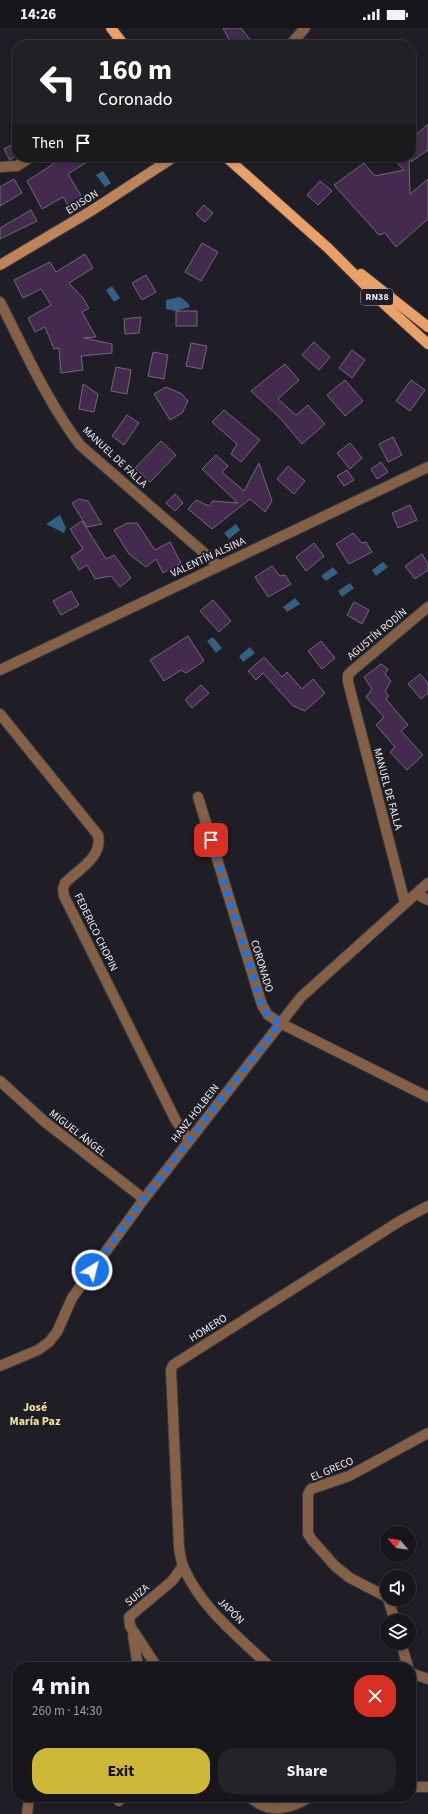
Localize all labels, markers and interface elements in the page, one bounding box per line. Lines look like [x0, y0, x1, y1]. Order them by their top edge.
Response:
text: 14:26 [20, 4, 56, 25]
text: 160 m [98, 50, 172, 90]
icon: left [32, 56, 84, 108]
text: Coronado [98, 87, 173, 112]
icon: arrive [72, 132, 94, 154]
text: Then [32, 133, 64, 154]
street label: EDISON [63, 186, 101, 218]
road number: RN38 [361, 289, 393, 305]
street label: MANUEL DE FALLA [79, 423, 151, 491]
street label: VALENTÍN ALSINA [168, 533, 248, 581]
street label: AGUSTÍN RODÍN [344, 605, 410, 663]
street label: MANUEL DE FALLA [370, 746, 406, 832]
pin [194, 823, 228, 857]
icon: arrive [200, 829, 222, 851]
street label: FEDERICO CHOPIN [71, 890, 121, 974]
street label: CORONADO [247, 938, 277, 994]
street label: HANZ HOLBEIN [167, 1081, 223, 1145]
street label: MIGUEL ÁNGEL [46, 1106, 110, 1161]
position arrow [71, 1249, 113, 1291]
street label: HOMERO [186, 1311, 230, 1345]
district label: José María Paz [10, 1399, 61, 1430]
street label: EL GRECO [308, 1453, 356, 1485]
north arrow [380, 1526, 416, 1562]
map controls [380, 1526, 416, 1650]
button: sound [380, 1570, 416, 1606]
street label: SUIZA [122, 1580, 152, 1610]
street label: JAPÓN [214, 1594, 248, 1628]
button: layers [380, 1614, 416, 1650]
text: 4 min [32, 1669, 90, 1704]
button: close [354, 1675, 396, 1717]
text: 260 m · 14:30 [32, 1702, 102, 1720]
button: Exit [32, 1748, 210, 1794]
button: Share [218, 1748, 396, 1794]

